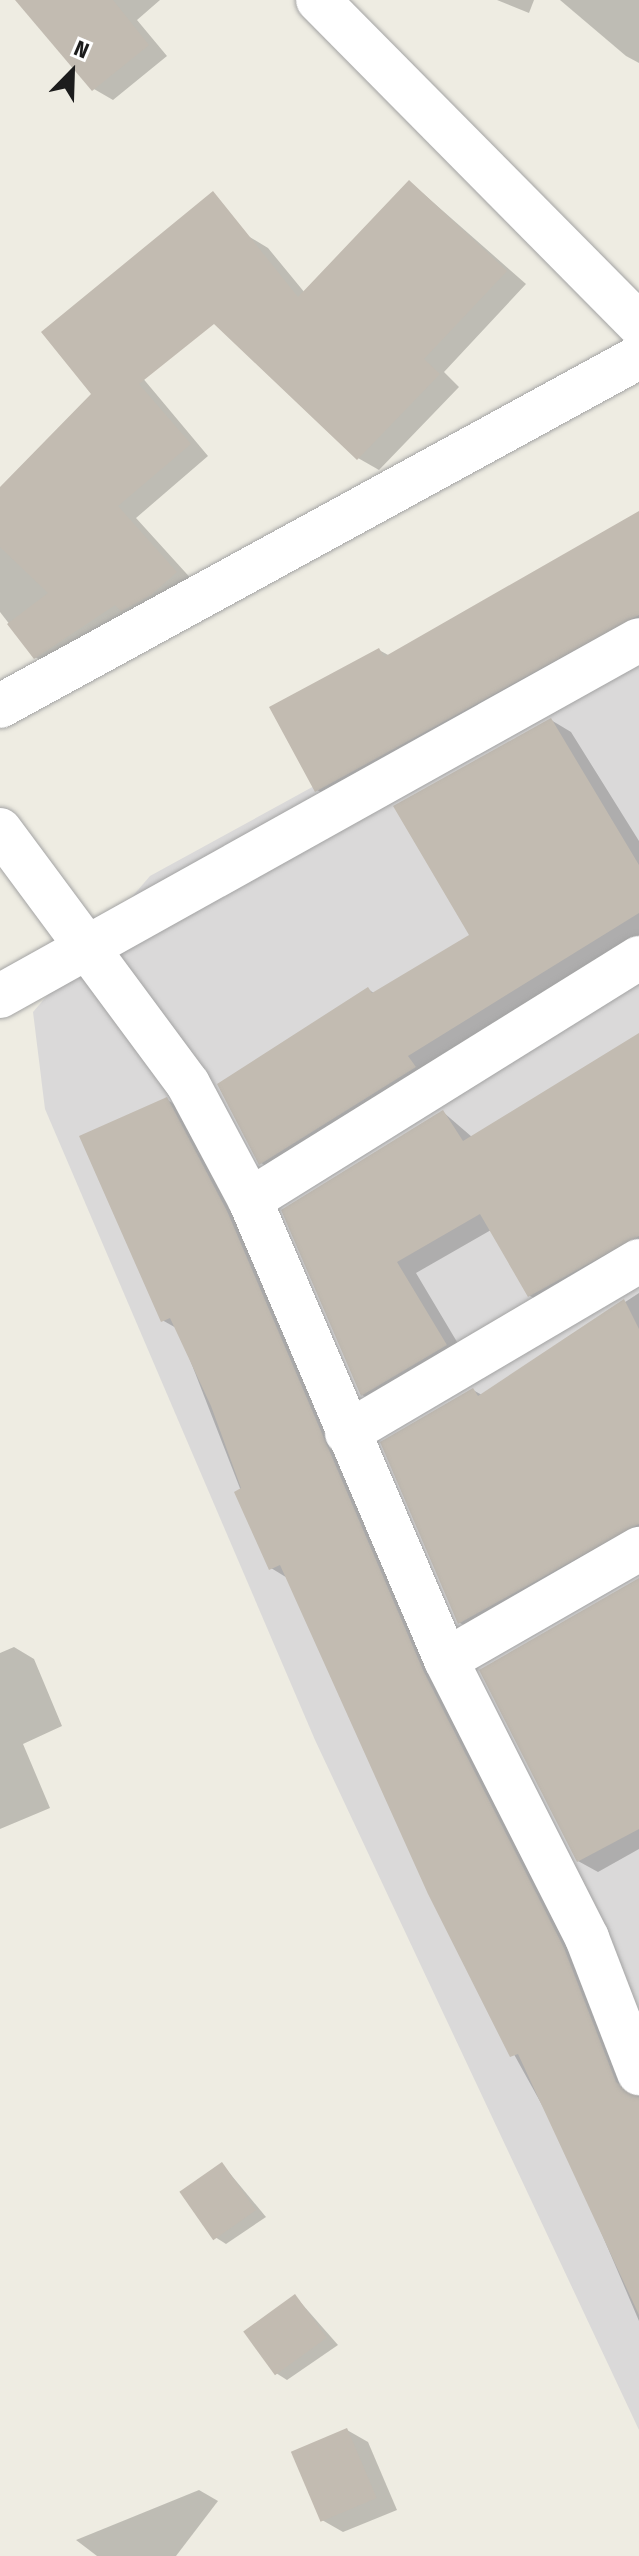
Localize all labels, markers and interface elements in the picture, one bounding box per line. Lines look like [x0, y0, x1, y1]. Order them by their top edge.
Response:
north arrow [32, 32, 112, 112]
text: N [70, 34, 93, 64]

